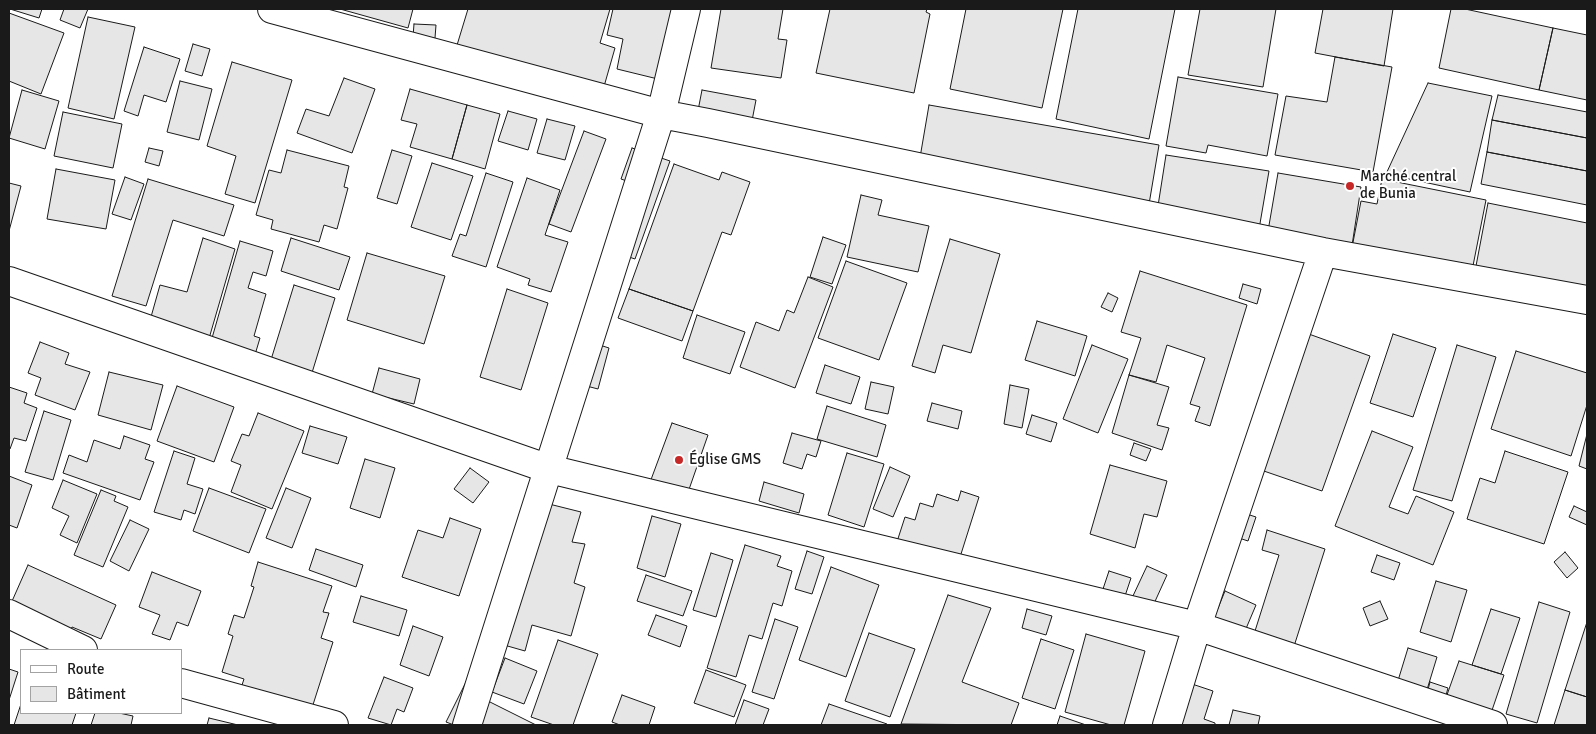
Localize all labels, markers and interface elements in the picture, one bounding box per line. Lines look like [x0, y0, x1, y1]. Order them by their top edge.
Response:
place label: Marché central de Bunia [1360, 168, 1456, 203]
marker: Marché central de Bunia [1344, 180, 1356, 192]
place label: Église GMS [689, 451, 761, 469]
marker: Église GMS [673, 454, 685, 466]
legend [20, 649, 182, 714]
text: Route [67, 660, 104, 678]
text: Bâtiment [67, 685, 126, 703]

